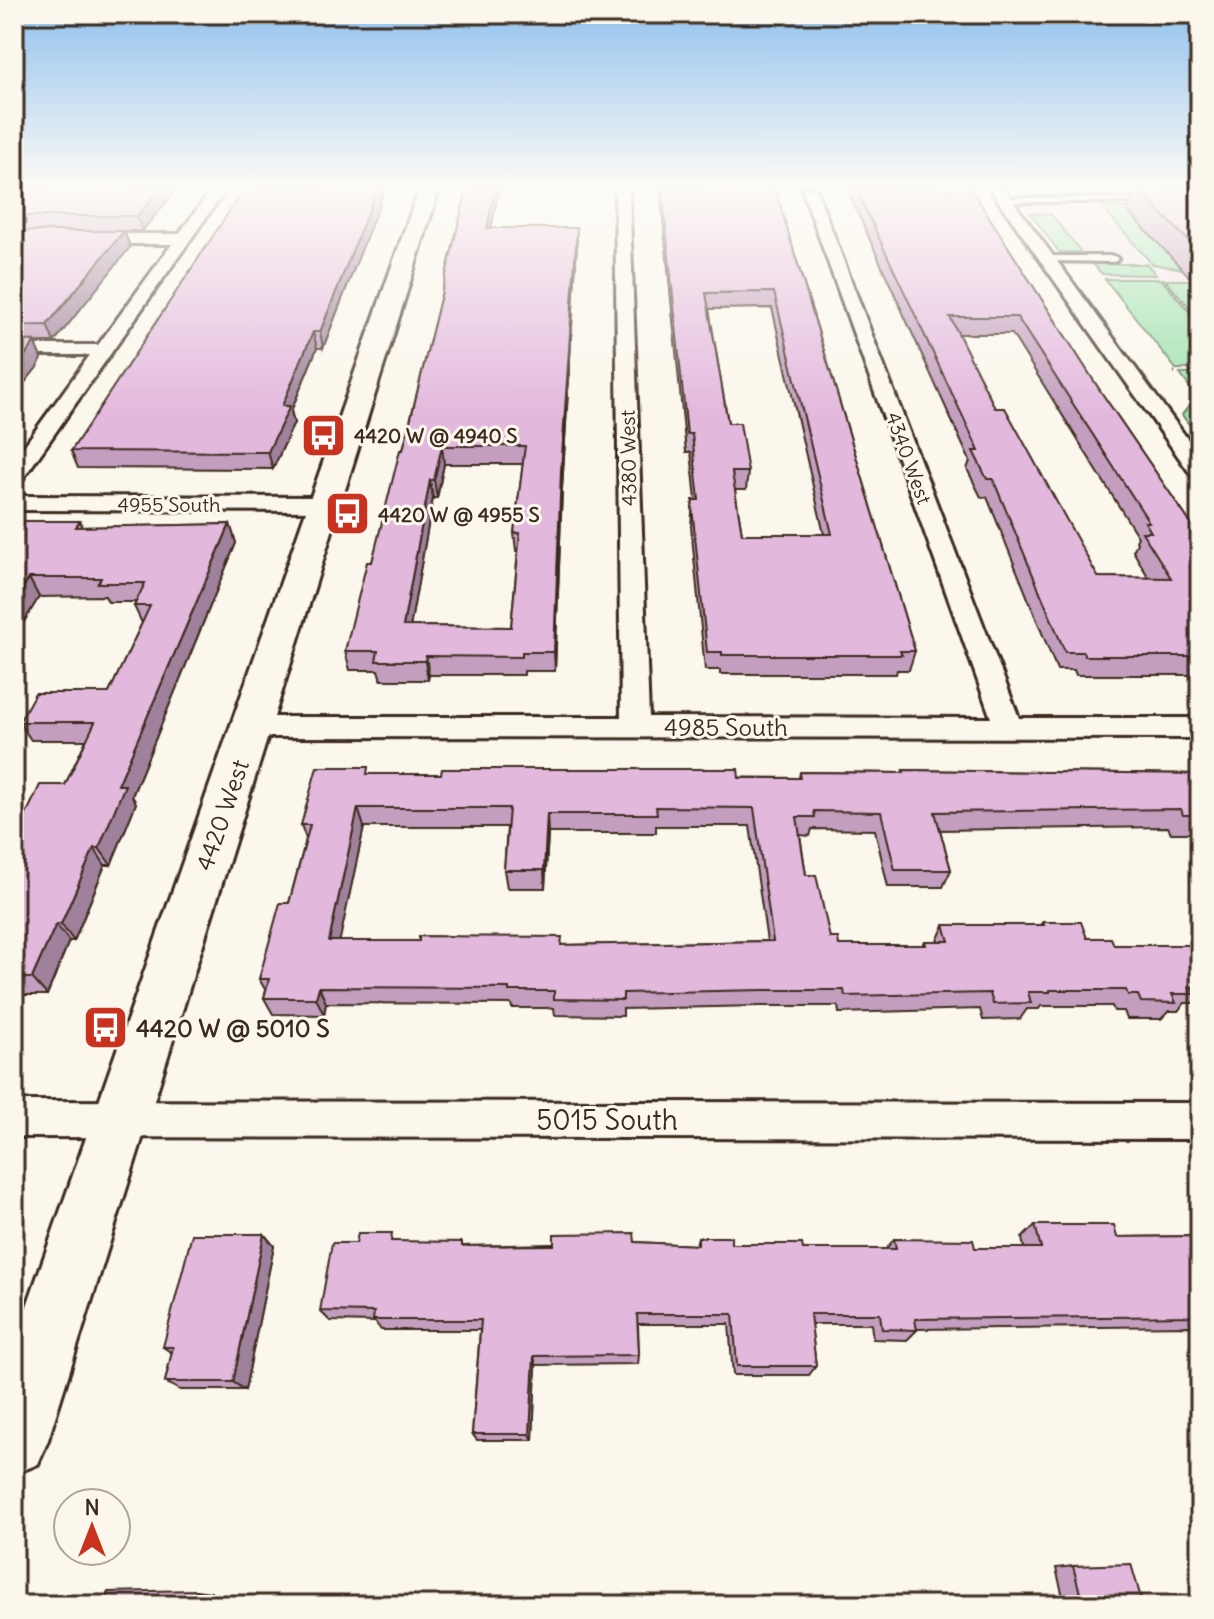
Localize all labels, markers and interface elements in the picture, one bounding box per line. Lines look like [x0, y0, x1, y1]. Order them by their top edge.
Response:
street label: 4340 West [881, 408, 937, 508]
street label: 4380 West [615, 409, 641, 506]
bus stop icon: 4420 W @ 4940 S [299, 411, 347, 459]
place label: 4420 W @ 4940 S [354, 423, 517, 448]
bus stop icon: 4420 W @ 4955 S [323, 490, 371, 538]
street label: 4955 South [117, 492, 221, 517]
place label: 4420 W @ 4955 S [378, 502, 540, 527]
street label: 4985 South [664, 712, 788, 742]
street label: 4420 West [189, 756, 255, 874]
bus stop icon: 4420 W @ 5010 S [81, 1004, 129, 1052]
place label: 4420 W @ 5010 S [136, 1013, 330, 1043]
street label: 5015 South [536, 1102, 678, 1138]
north arrow [52, 1487, 132, 1567]
text: N [84, 1493, 100, 1521]

